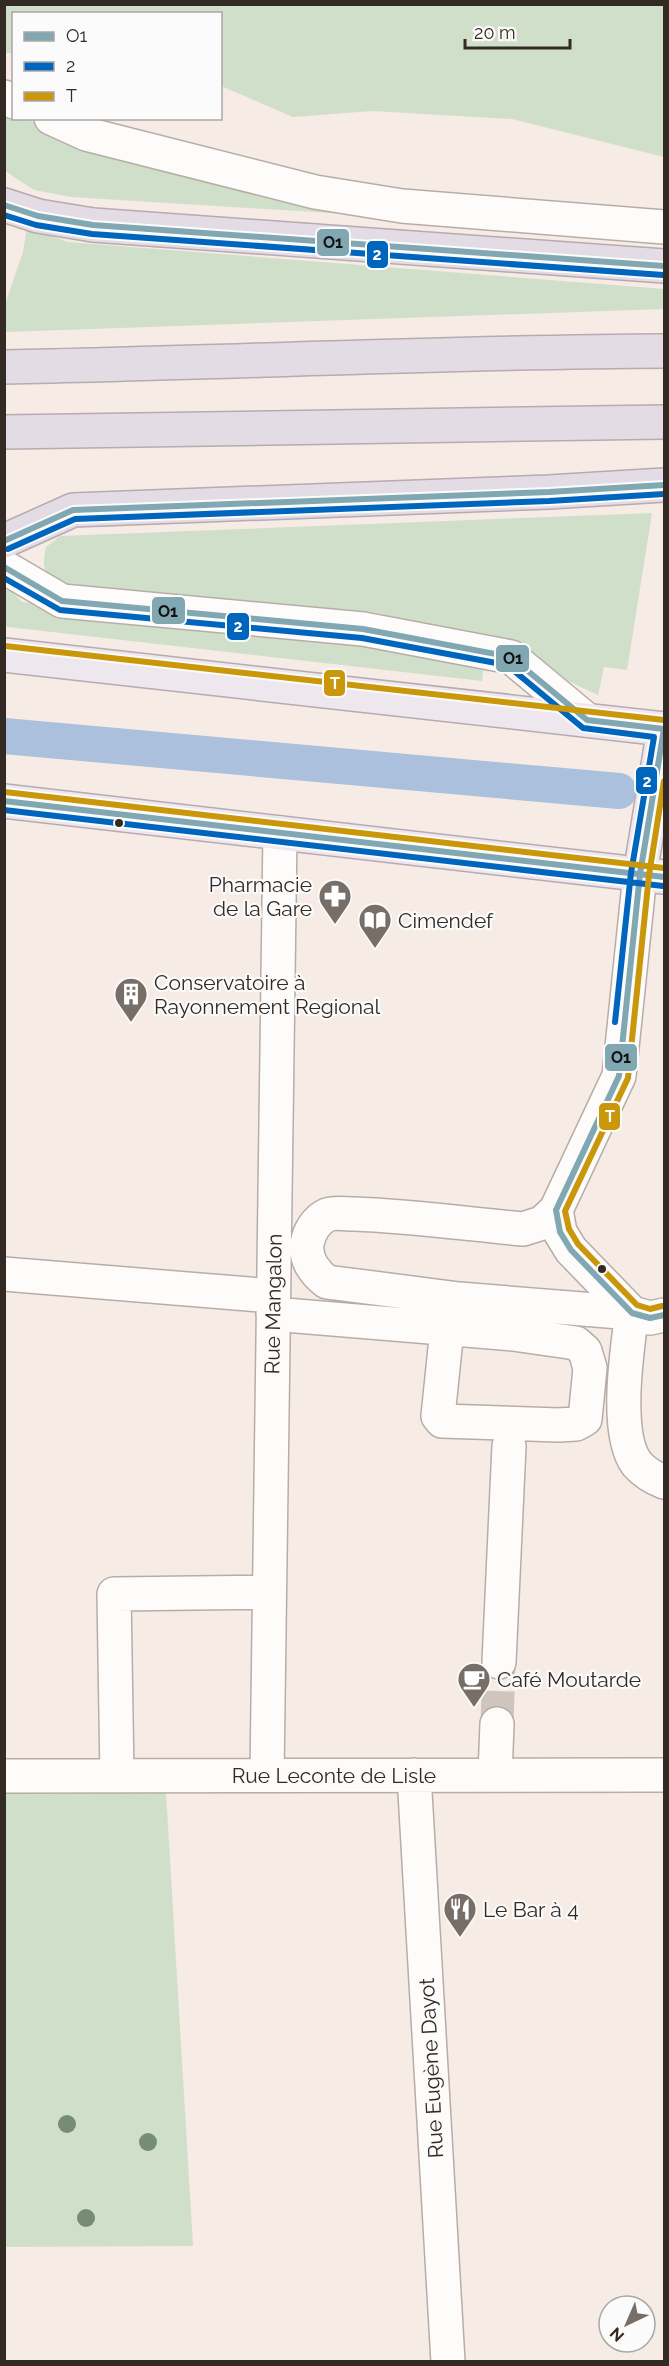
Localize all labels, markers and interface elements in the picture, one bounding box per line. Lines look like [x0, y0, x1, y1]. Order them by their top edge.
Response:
legend [12, 12, 222, 120]
scale bar [465, 12, 570, 50]
text: 20 m [474, 22, 516, 43]
text: O1 [66, 25, 88, 46]
text: 2 [66, 55, 75, 76]
text: T [66, 85, 77, 106]
line badge: O1 [316, 228, 350, 257]
text: O1 [323, 233, 343, 252]
line badge: 2 [366, 240, 389, 269]
text: 2 [372, 245, 382, 264]
line badge: O1 [151, 596, 186, 625]
text: O1 [158, 602, 178, 621]
line badge: 2 [226, 612, 250, 641]
text: 2 [233, 617, 243, 636]
line badge: O1 [495, 644, 530, 673]
text: O1 [503, 649, 523, 668]
line badge: T [323, 669, 346, 697]
text: T [330, 674, 340, 693]
line badge: 2 [635, 766, 658, 795]
text: 2 [642, 772, 652, 791]
unlabelled marker [113, 817, 125, 829]
place label: Pharmacie de la Gare [209, 872, 312, 921]
pharmacy icon: Pharmacie de la Gare [317, 878, 353, 925]
library icon: Cimendef [357, 902, 393, 949]
place label: Cimendef [398, 908, 494, 933]
place label: Conservatoire à Rayonnement Regional [154, 970, 381, 1019]
building icon: Conservatoire à Rayonnement Regional [113, 976, 149, 1023]
line badge: O1 [604, 1043, 638, 1072]
text: O1 [611, 1048, 631, 1067]
line badge: T [598, 1102, 621, 1131]
text: T [605, 1107, 615, 1126]
street label: Rue Mangalon [259, 1233, 287, 1375]
unlabelled marker [596, 1263, 608, 1275]
cafe icon: Café Moutarde [456, 1661, 492, 1708]
place label: Café Moutarde [497, 1667, 641, 1692]
street label: Rue Leconte de Lisle [232, 1763, 436, 1788]
restaurant icon: Le Bar à 4 [442, 1891, 478, 1938]
place label: Le Bar à 4 [483, 1897, 579, 1922]
street label: Rue Eugène Dayot [414, 1977, 448, 2159]
north arrow [597, 2294, 657, 2354]
text: N [606, 2323, 628, 2346]

